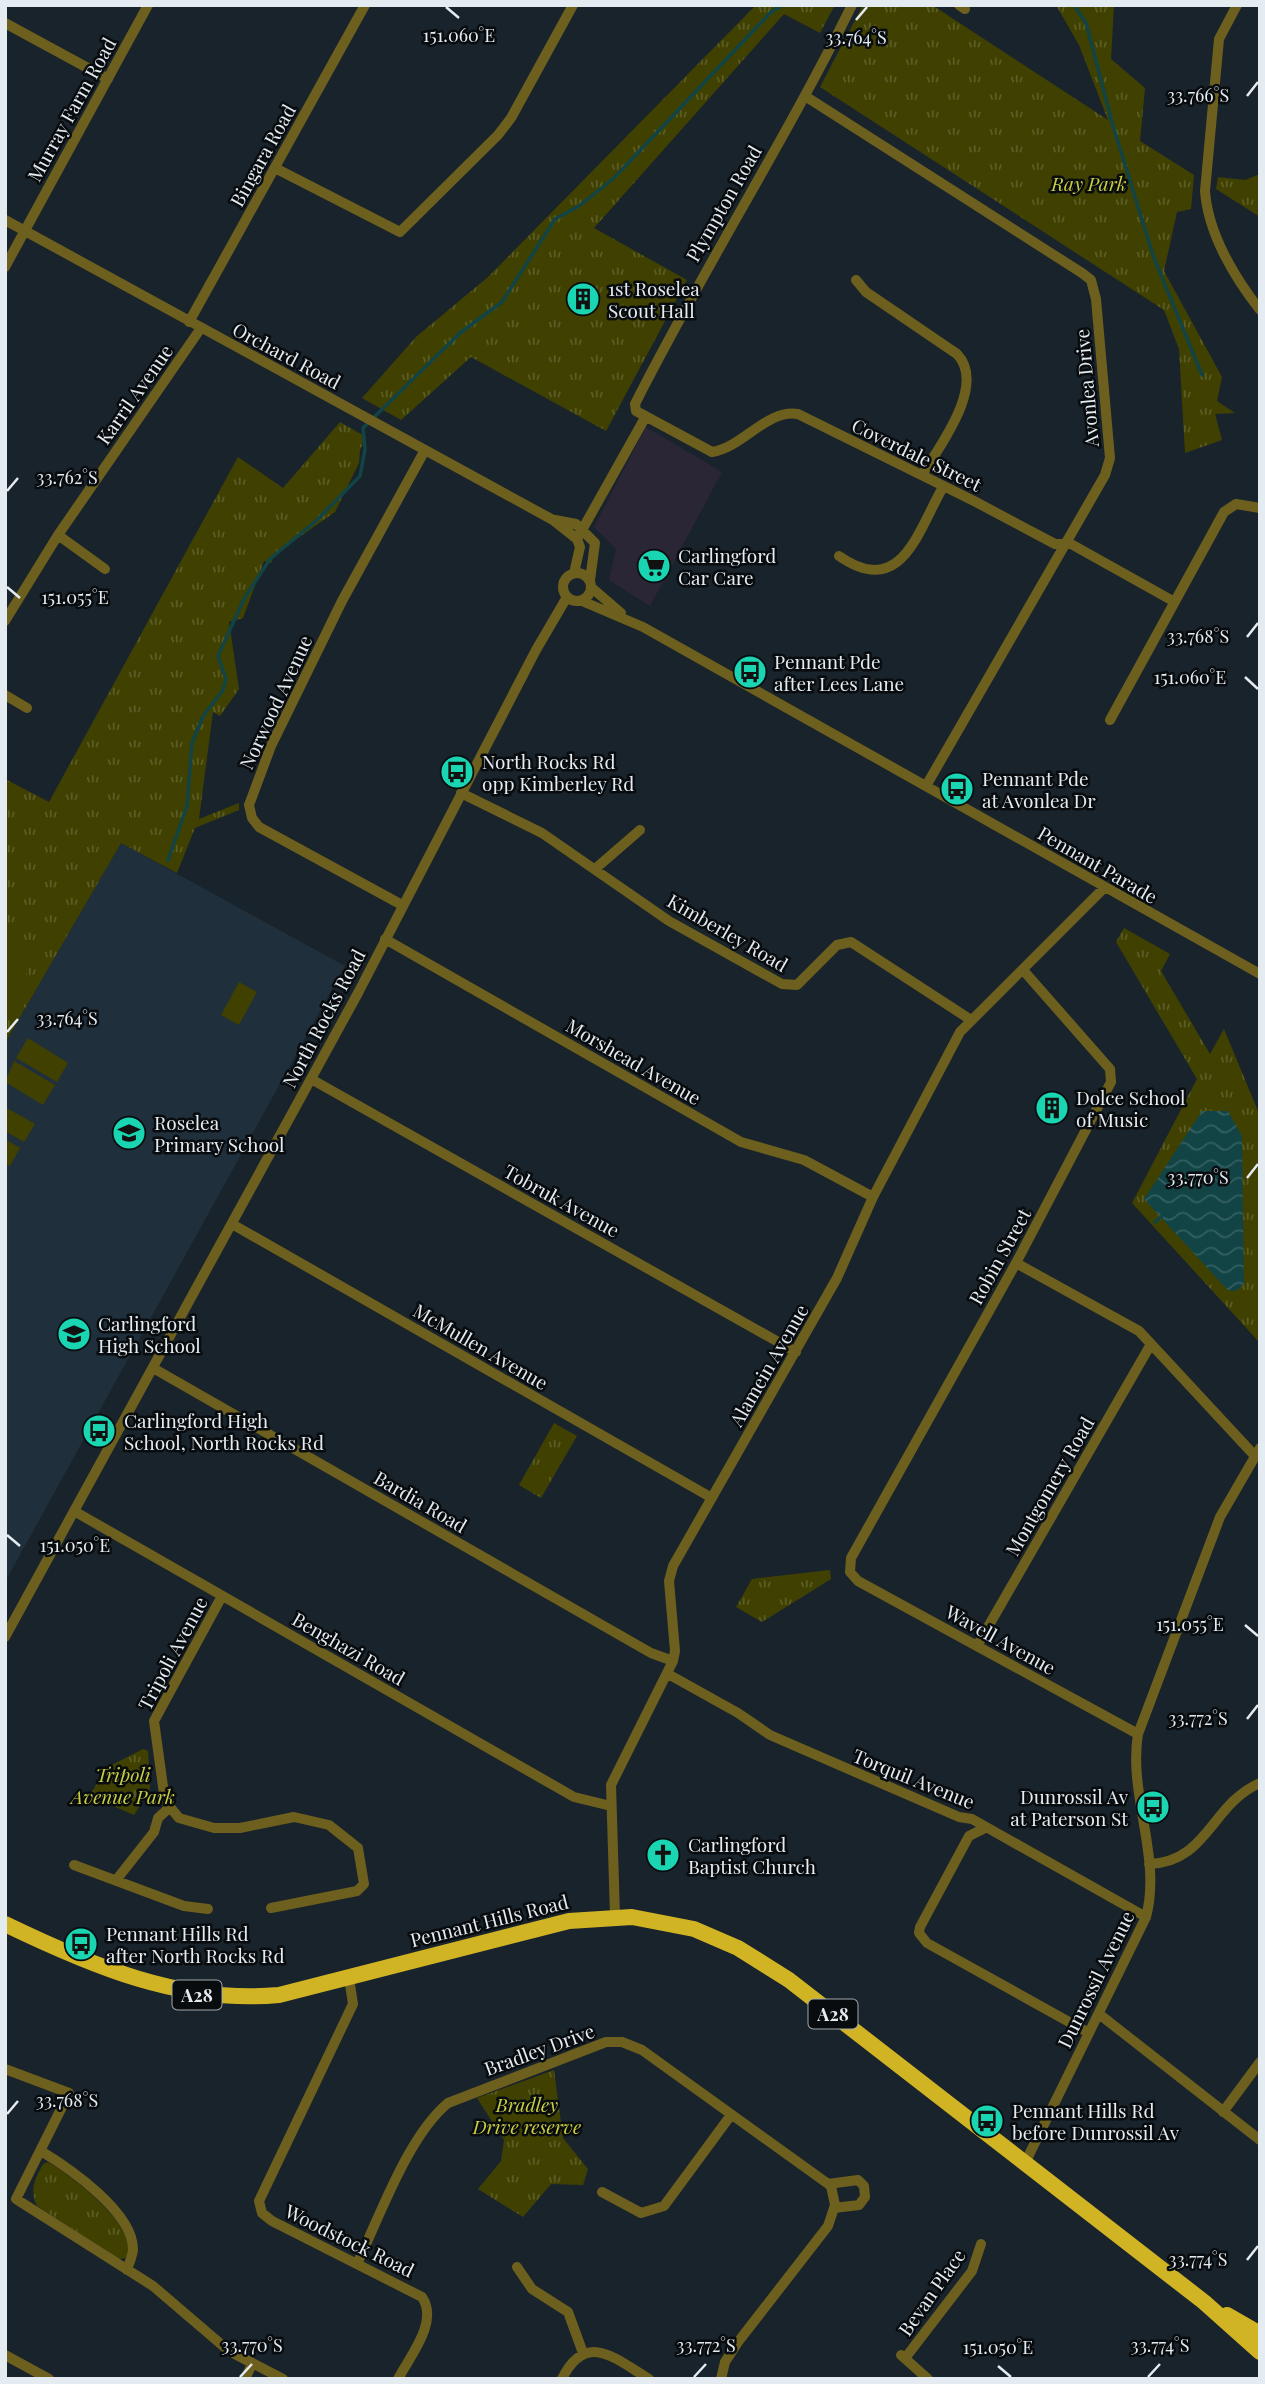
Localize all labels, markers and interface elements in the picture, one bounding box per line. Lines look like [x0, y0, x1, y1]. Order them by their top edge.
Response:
text: 151.060°E [423, 23, 495, 47]
text: 33.764°S [825, 25, 887, 49]
street label: Murray Farm Road [21, 32, 121, 186]
text: 33.766°S [1167, 83, 1229, 107]
street label: Bingara Road [223, 99, 301, 211]
street label: Plympton Road [679, 140, 767, 266]
park label: Ray Park [1050, 170, 1127, 196]
place label: 1st Roselea Scout Hall [608, 275, 700, 323]
building icon: 1st Roselea Scout Hall [564, 280, 602, 318]
street label: Orchard Road [228, 316, 346, 394]
street label: Avonlea Drive [1068, 328, 1104, 449]
street label: Karril Avenue [90, 339, 178, 449]
street label: Coverdale Street [848, 411, 986, 497]
text: 33.762°S [36, 465, 98, 489]
place label: Carlingford Car Care [678, 542, 776, 590]
supermarket icon: Carlingford Car Care [635, 547, 673, 585]
text: 151.055°E [41, 585, 109, 609]
text: 33.768°S [1167, 624, 1229, 648]
street label: Norwood Avenue [233, 631, 317, 773]
place label: Pennant Pde after Lees Lane [774, 648, 904, 696]
bus stop icon: Pennant Pde after Lees Lane [731, 653, 769, 691]
text: 151.060°E [1154, 665, 1226, 689]
place label: North Rocks Rd opp Kimberley Rd [482, 748, 634, 796]
bus stop icon: North Rocks Rd opp Kimberley Rd [438, 753, 476, 791]
place label: Pennant Pde at Avonlea Dr [982, 765, 1096, 813]
bus stop icon: Pennant Pde at Avonlea Dr [938, 770, 976, 808]
street label: Pennant Parade [1033, 819, 1163, 909]
street label: Kimberley Road [663, 887, 793, 977]
street label: North Rocks Road [276, 944, 370, 1092]
text: 33.764°S [36, 1006, 98, 1030]
street label: Morshead Avenue [562, 1012, 706, 1110]
place label: Dolce School of Music [1076, 1084, 1186, 1132]
building icon: Dolce School of Music [1033, 1089, 1071, 1127]
place label: Roselea Primary School [154, 1109, 285, 1157]
school or university icon: Roselea Primary School [110, 1114, 148, 1152]
street label: Tobruk Avenue [499, 1157, 625, 1243]
text: 33.770°S [1167, 1165, 1229, 1189]
street label: Robin Street [962, 1203, 1036, 1309]
street label: McMullen Avenue [409, 1297, 553, 1395]
street label: Alamein Avenue [722, 1299, 814, 1432]
place label: Carlingford High School [98, 1310, 201, 1358]
school or university icon: Carlingford High School [55, 1315, 93, 1353]
place label: Carlingford High School, North Rocks Rd [124, 1407, 324, 1455]
bus stop icon: Carlingford High School, North Rocks Rd [80, 1412, 118, 1450]
street label: Montgomery Road [999, 1412, 1099, 1560]
street label: Bardia Road [370, 1464, 472, 1538]
text: 151.050°E [40, 1533, 110, 1557]
street label: Tripoli Avenue [131, 1592, 213, 1714]
street label: Wavell Avenue [940, 1598, 1061, 1680]
street label: Benghazi Road [288, 1605, 410, 1691]
text: 151.055°E [1156, 1612, 1224, 1636]
text: 33.772°S [1168, 1706, 1228, 1730]
street label: Torquil Avenue [849, 1742, 979, 1814]
park label: Tripoli Avenue Park [69, 1761, 175, 1809]
place label: Dunrossil Av at Paterson St [1010, 1783, 1129, 1831]
bus stop icon: Dunrossil Av at Paterson St [1134, 1788, 1172, 1826]
place label: Carlingford Baptist Church [688, 1831, 816, 1879]
church icon: Carlingford Baptist Church [644, 1836, 682, 1874]
street label: Pennant Hills Road [407, 1888, 571, 1952]
street label: Dunrossil Avenue [1051, 1906, 1139, 2052]
place label: Pennant Hills Rd after North Rocks Rd [106, 1920, 284, 1968]
bus stop icon: Pennant Hills Rd after North Rocks Rd [62, 1925, 100, 1963]
road number: A28 [172, 1980, 222, 2010]
road number: A28 [808, 2000, 858, 2028]
street label: Bradley Drive [480, 2017, 598, 2081]
text: 33.768°S [36, 2088, 98, 2112]
park label: Bradley Drive reserve [472, 2091, 581, 2139]
place label: Pennant Hills Rd before Dunrossil Av [1012, 2097, 1180, 2145]
bus stop icon: Pennant Hills Rd before Dunrossil Av [968, 2102, 1006, 2140]
street label: Woodstock Road [280, 2197, 419, 2283]
street label: Bevan Place [891, 2243, 971, 2341]
text: 33.774°S [1169, 2247, 1227, 2271]
text: 33.770°S [221, 2333, 283, 2357]
text: 33.772°S [676, 2333, 736, 2357]
text: 33.774°S [1131, 2333, 1189, 2357]
text: 151.050°E [963, 2335, 1033, 2359]

